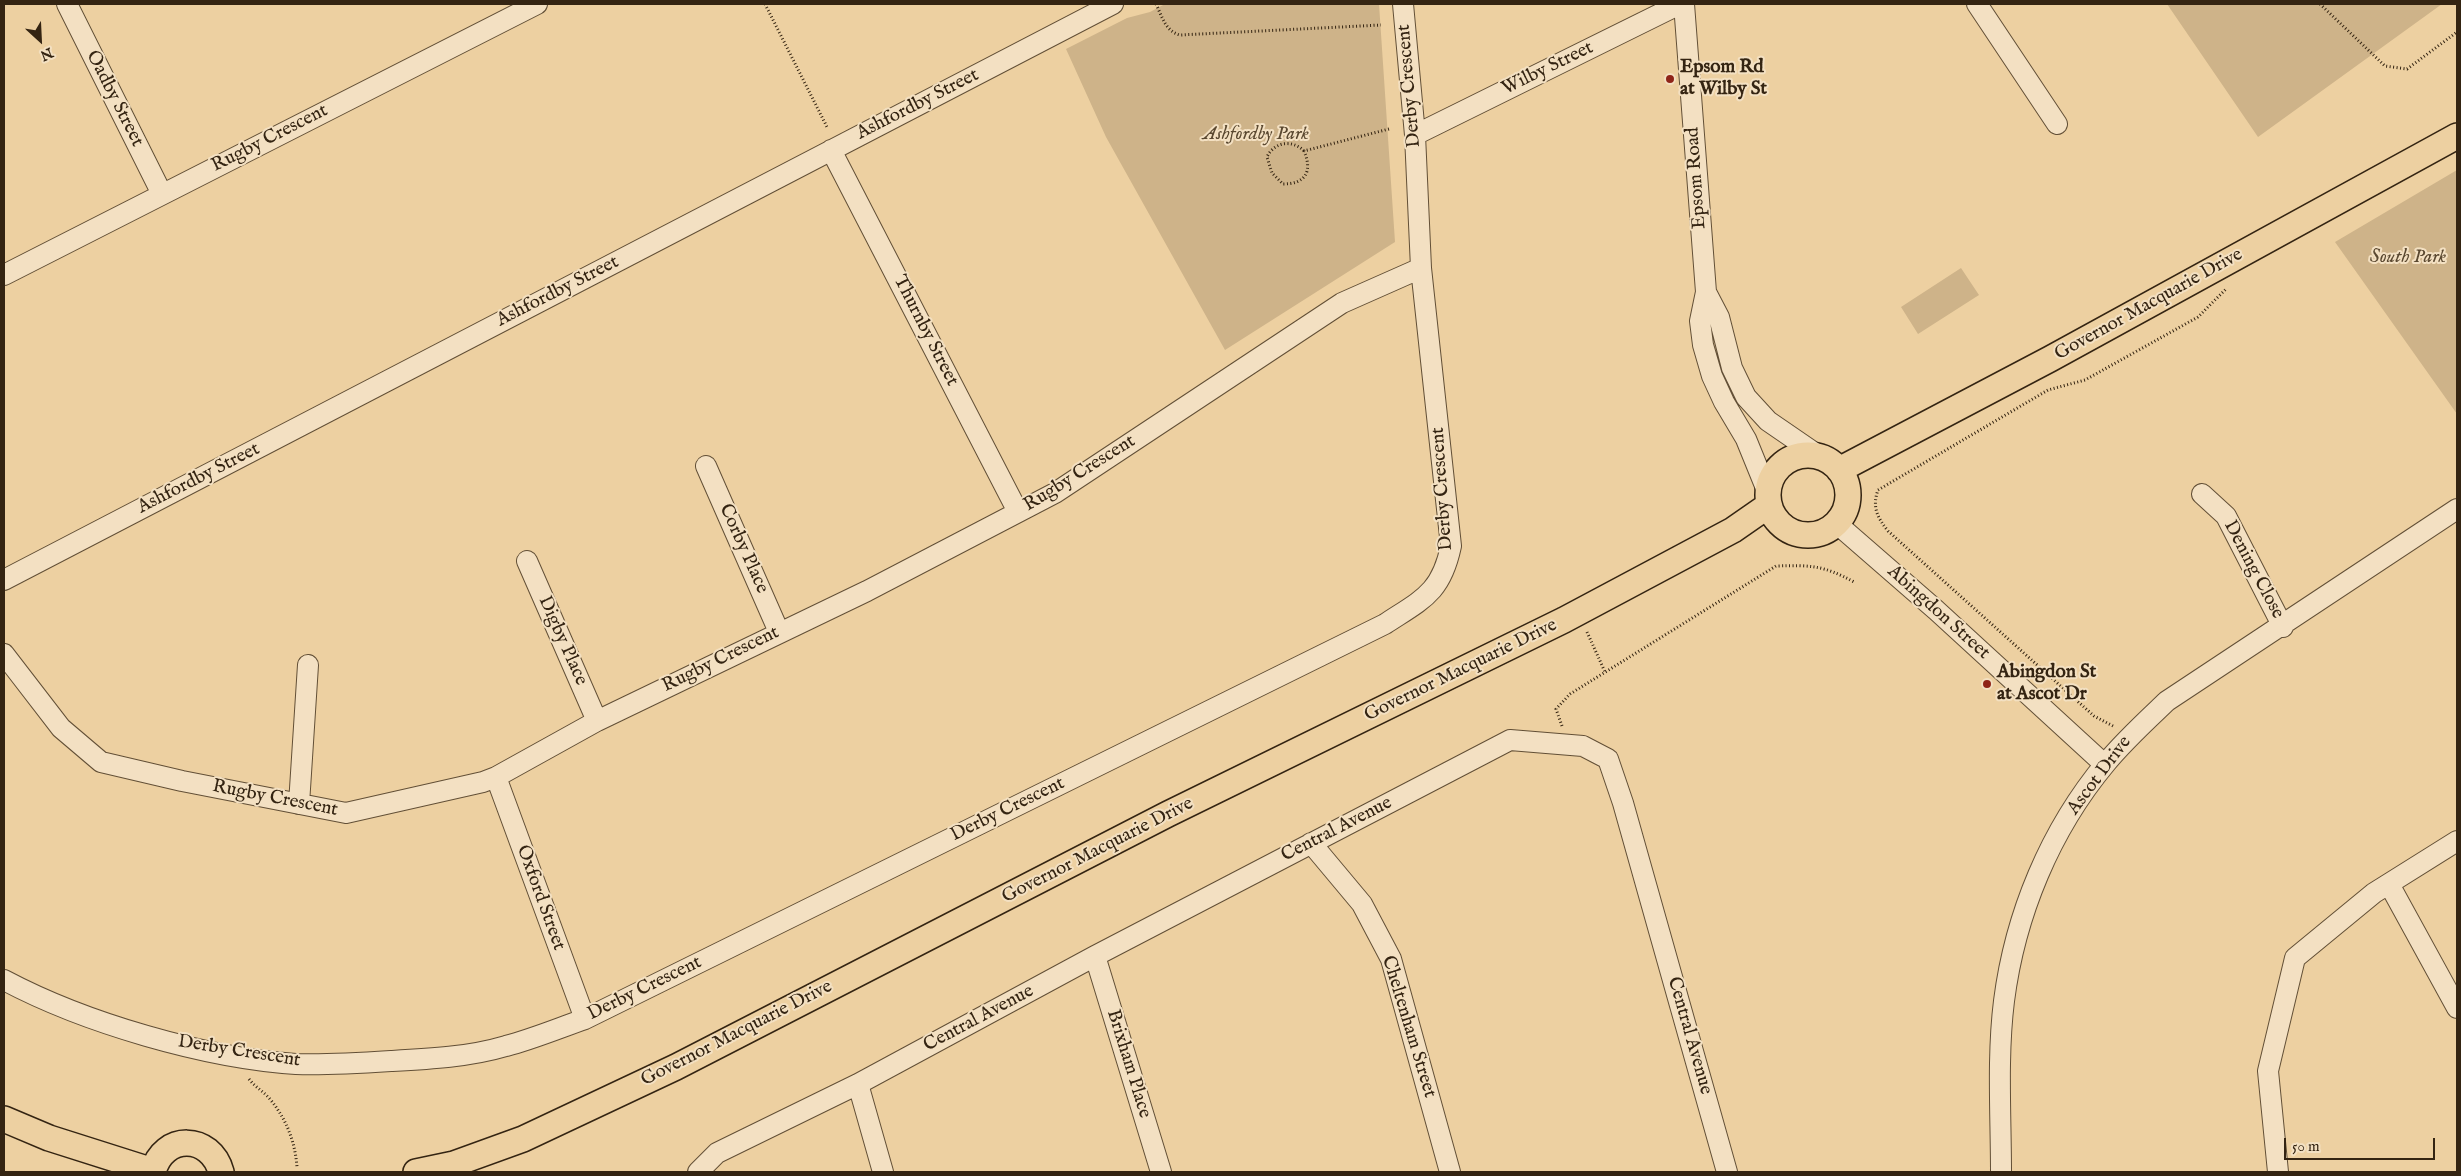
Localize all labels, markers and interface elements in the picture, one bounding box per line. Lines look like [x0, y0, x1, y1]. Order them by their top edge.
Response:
north arrow [15, 15, 65, 65]
street label: Derby Crescent [1393, 23, 1427, 149]
street label: Wilby Street [1498, 37, 1598, 101]
text: N [37, 43, 56, 64]
street label: Oadby Street [80, 47, 148, 151]
place label: Epsom Rd at Wilby St [1680, 57, 1767, 101]
street label: Ashfordby Street [853, 64, 983, 146]
marker: Epsom Rd at Wilby St [1664, 73, 1676, 85]
street label: Rugby Crescent [208, 100, 332, 178]
park label: Ashfordby Park [1203, 124, 1309, 146]
street label: Epsom Road [1682, 126, 1712, 230]
street label: Governor Macquarie Drive [2051, 244, 2247, 366]
park label: South Park [2370, 247, 2446, 269]
street label: Ashfordby Street [493, 251, 623, 333]
street label: Thurnby Street [887, 272, 963, 390]
street label: Derby Crescent [1427, 426, 1459, 552]
street label: Rugby Crescent [1020, 431, 1140, 517]
street label: Ashfordby Street [134, 438, 264, 520]
street label: Corby Place [713, 501, 773, 597]
street label: Dening Close [2218, 517, 2288, 623]
street label: Abingdon Street [1882, 561, 1994, 665]
street label: Digby Place [532, 593, 592, 689]
street label: Governor Macquarie Drive [1361, 614, 1561, 728]
street label: Rugby Crescent [659, 622, 783, 698]
place label: Abingdon St at Ascot Dr [1997, 662, 2096, 706]
marker: Abingdon St at Ascot Dr [1981, 678, 1993, 690]
street label: Ascot Drive [2063, 732, 2137, 820]
street label: Derby Crescent [947, 773, 1069, 847]
street label: Rugby Crescent [210, 776, 340, 822]
street label: Central Avenue [1278, 792, 1396, 868]
street label: Governor Macquarie Drive [999, 793, 1197, 909]
street label: Oxford Street [510, 842, 570, 954]
street label: Derby Crescent [584, 952, 706, 1026]
street label: Cheltenham Street [1376, 953, 1440, 1101]
street label: Central Avenue [1661, 974, 1717, 1098]
street label: Governor Macquarie Drive [638, 976, 836, 1092]
street label: Central Avenue [920, 980, 1038, 1058]
street label: Brixham Place [1101, 1007, 1155, 1121]
street label: Derby Crescent [176, 1031, 302, 1073]
scale bar [2286, 1128, 2437, 1160]
text: 50 m [2292, 1137, 2320, 1156]

